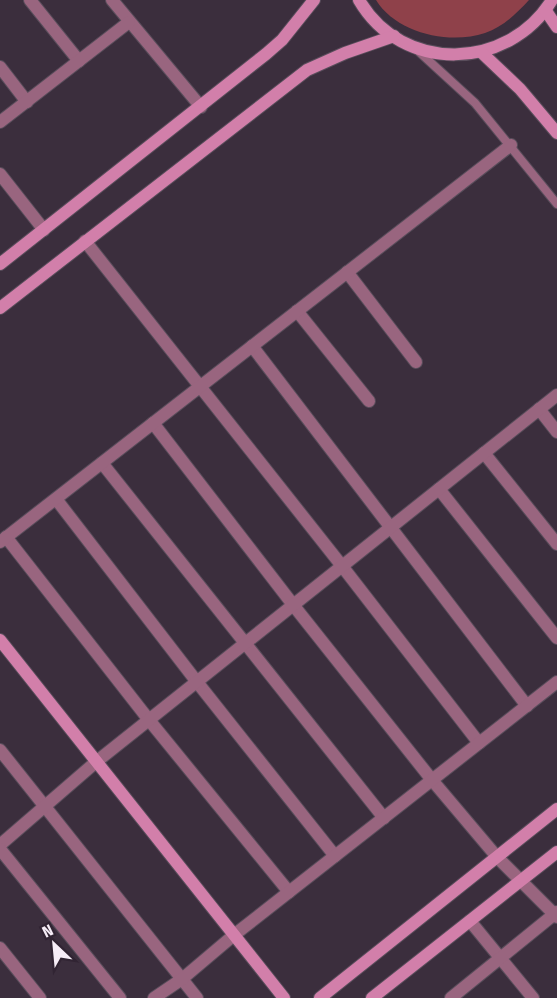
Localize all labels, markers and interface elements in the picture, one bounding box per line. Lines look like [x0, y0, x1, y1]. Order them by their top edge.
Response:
north arrow [24, 914, 84, 974]
text: N [39, 920, 56, 942]

